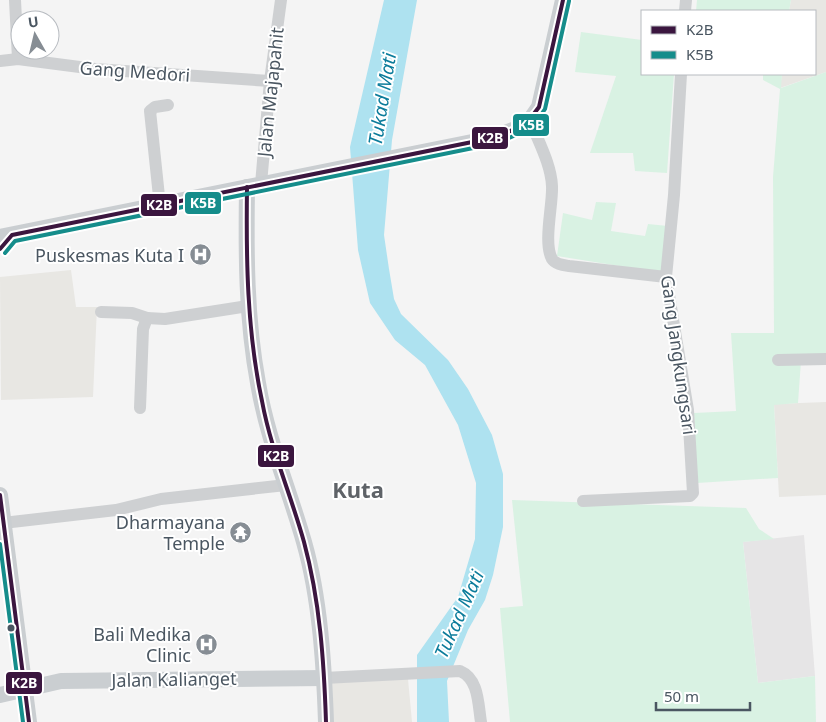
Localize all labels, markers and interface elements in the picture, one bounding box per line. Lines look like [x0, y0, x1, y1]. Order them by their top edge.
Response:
north arrow [10, 10, 60, 60]
legend [641, 10, 816, 75]
text: U [27, 11, 40, 32]
text: K2B [686, 19, 714, 39]
street label: Jalan Majapahit [251, 26, 289, 160]
text: K5B [686, 44, 714, 64]
water label: Tukad Mati [362, 50, 402, 147]
street label: Gang Medori [79, 55, 191, 87]
line badge: K5B [512, 113, 550, 137]
text: K5B [518, 115, 544, 134]
line badge: K2B [471, 126, 509, 150]
text: K2B [477, 128, 503, 147]
line badge: K5B [184, 191, 222, 215]
line badge: K2B [140, 193, 178, 217]
text: K5B [190, 193, 216, 212]
text: K2B [146, 195, 172, 214]
place label: Puskesmas Kuta I [35, 243, 184, 267]
hospital icon: Puskesmas Kuta I [188, 243, 212, 267]
street label: Gang Jangkungsari [656, 274, 702, 436]
line badge: K2B [257, 444, 295, 468]
text: K2B [263, 446, 289, 465]
district label: Kuta [332, 474, 384, 504]
place label: Dharmayana Temple [116, 510, 225, 555]
temple icon: Dharmayana Temple [229, 520, 253, 544]
water label: Tukad Mati [428, 565, 490, 662]
place label: Bali Medika Clinic [93, 622, 191, 667]
unlabelled marker [6, 623, 16, 633]
hospital icon: Bali Medika Clinic [195, 632, 219, 656]
street label: Jalan Kalianget [109, 666, 237, 692]
line badge: K2B [5, 671, 43, 695]
text: K2B [11, 673, 37, 692]
scale bar [656, 680, 750, 712]
text: 50 m [664, 686, 699, 706]

